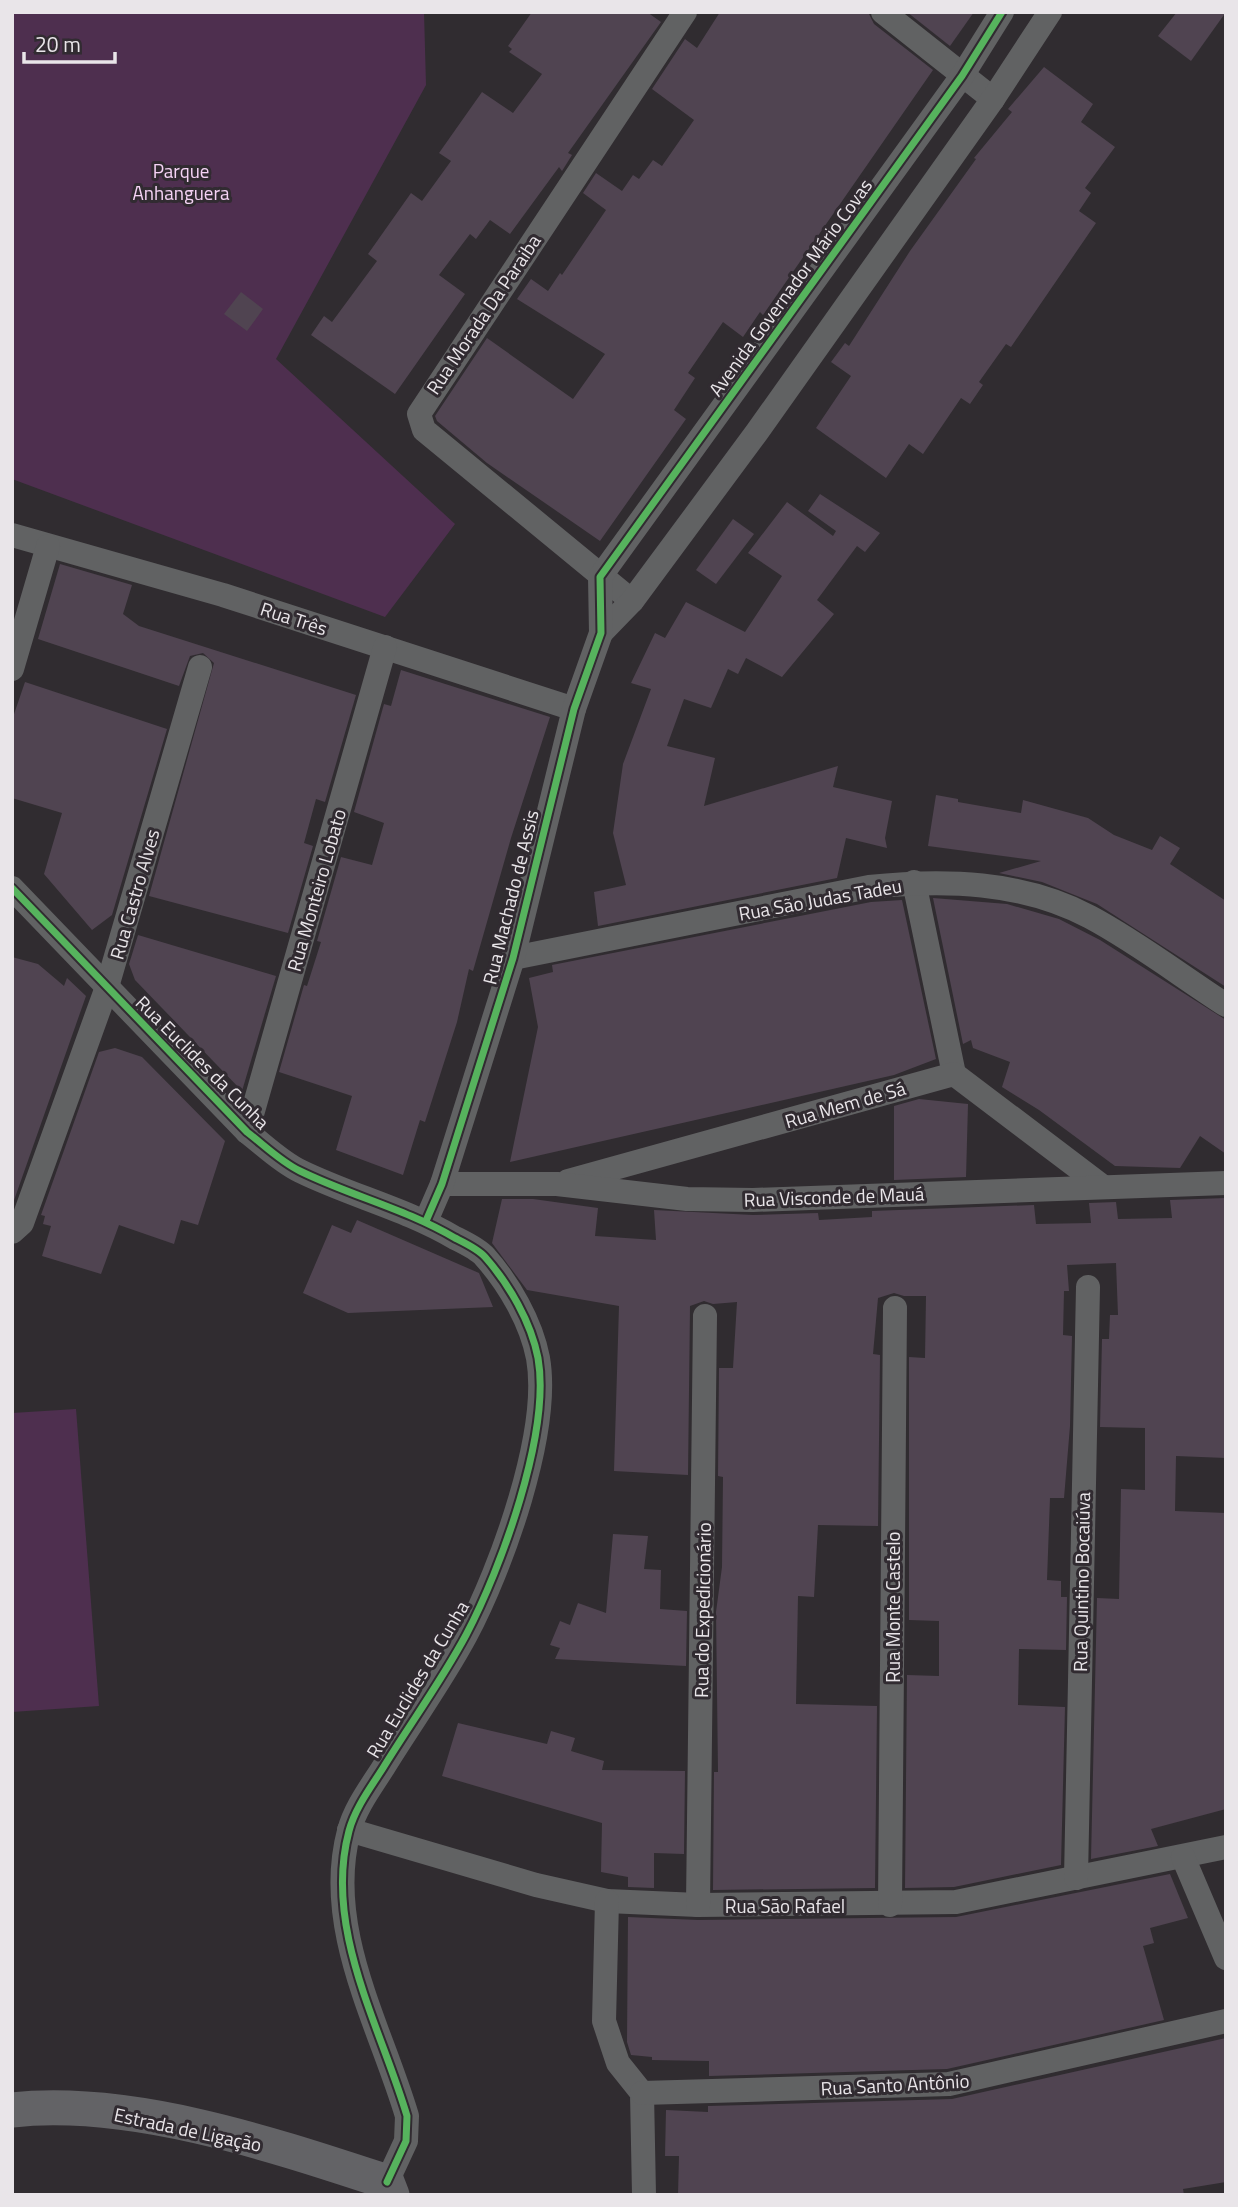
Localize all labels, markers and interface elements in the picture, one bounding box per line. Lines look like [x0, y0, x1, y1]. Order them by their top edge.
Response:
scale bar [24, 21, 116, 65]
text: 20 m [35, 28, 81, 60]
park label: Parque Anhanguera [133, 156, 230, 207]
street label: Avenida Governador Mário Covas [701, 172, 879, 402]
street label: Rua Morada Da Paraiba [419, 228, 548, 400]
street label: Rua Três [257, 594, 331, 642]
street label: Rua Monteiro Lobato [279, 805, 353, 975]
street label: Rua Machado de Assis [474, 806, 546, 987]
street label: Rua Castro Alves [102, 825, 167, 963]
street label: Rua São Judas Tadeu [736, 870, 904, 928]
street label: Rua Euclides da Cunha [129, 988, 277, 1136]
street label: Rua Mem de Sá [781, 1073, 909, 1135]
street label: Rua Visconde de Mauá [743, 1178, 925, 1214]
street label: Rua Quintino Bocaiúva [1065, 1491, 1097, 1672]
street label: Rua do Expedicionário [686, 1522, 718, 1698]
street label: Rua Monte Castelo [878, 1531, 907, 1683]
street label: Rua Euclides da Cunha [358, 1594, 476, 1763]
street label: Rua São Rafael [725, 1891, 845, 1920]
street label: Rua Santo Antônio [820, 2066, 970, 2102]
street label: Estrada de Ligação [112, 2099, 264, 2159]

